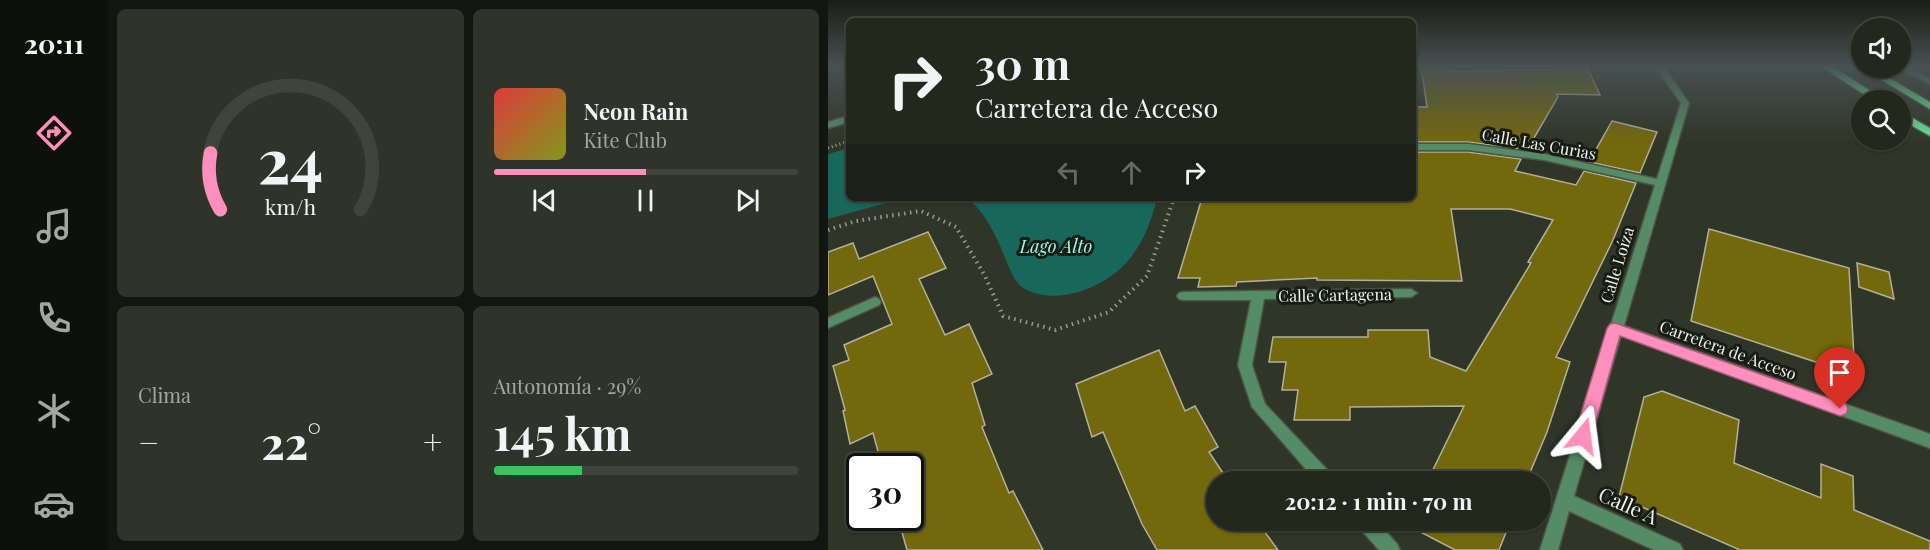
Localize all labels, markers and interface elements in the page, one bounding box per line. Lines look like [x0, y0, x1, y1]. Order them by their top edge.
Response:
map controls [1851, 18, 1911, 150]
button: sound [1851, 18, 1911, 78]
text: 20:11 [24, 25, 84, 61]
text: 30 m [975, 35, 1070, 91]
icon: right [876, 42, 954, 120]
text: Carretera de Acceso [975, 89, 1218, 125]
button: search [1851, 90, 1911, 150]
text: Neon Rain [584, 96, 688, 126]
icon: directions [33, 112, 75, 154]
text: 24 [257, 116, 323, 200]
street label: Calle Las Curias [1480, 123, 1598, 164]
text: Kite Club [584, 126, 667, 153]
icon: left [1052, 156, 1085, 189]
icon: ahead [1115, 156, 1148, 189]
icon: right [1178, 156, 1211, 189]
icon: previous [528, 184, 561, 217]
icon: pause [629, 184, 662, 217]
icon: next [731, 184, 764, 217]
text: km/h [265, 192, 316, 220]
icon: music [33, 205, 75, 247]
street label: Calle Loíza [1595, 224, 1638, 305]
water label: Lago Alto [1019, 234, 1092, 258]
street label: Calle Cartagena [1278, 283, 1392, 306]
icon: phone [33, 297, 75, 339]
street label: Carretera de Acceso [1657, 315, 1800, 384]
pin [1814, 347, 1865, 409]
icon: arrive [1823, 356, 1856, 389]
text: Autonomía · 29% [494, 372, 641, 399]
text: Clima [138, 381, 191, 408]
icon: climate [33, 390, 75, 432]
text: 145 km [494, 402, 631, 462]
position arrow [1551, 404, 1615, 468]
text: 22° [261, 411, 321, 471]
text: − [138, 419, 159, 463]
text: + [423, 419, 442, 463]
speed limit sign: 30 [846, 453, 924, 531]
street label: Calle A [1595, 480, 1663, 530]
icon: car [33, 483, 75, 525]
text: 20:12 · 1 min · 70 m [1285, 486, 1472, 516]

